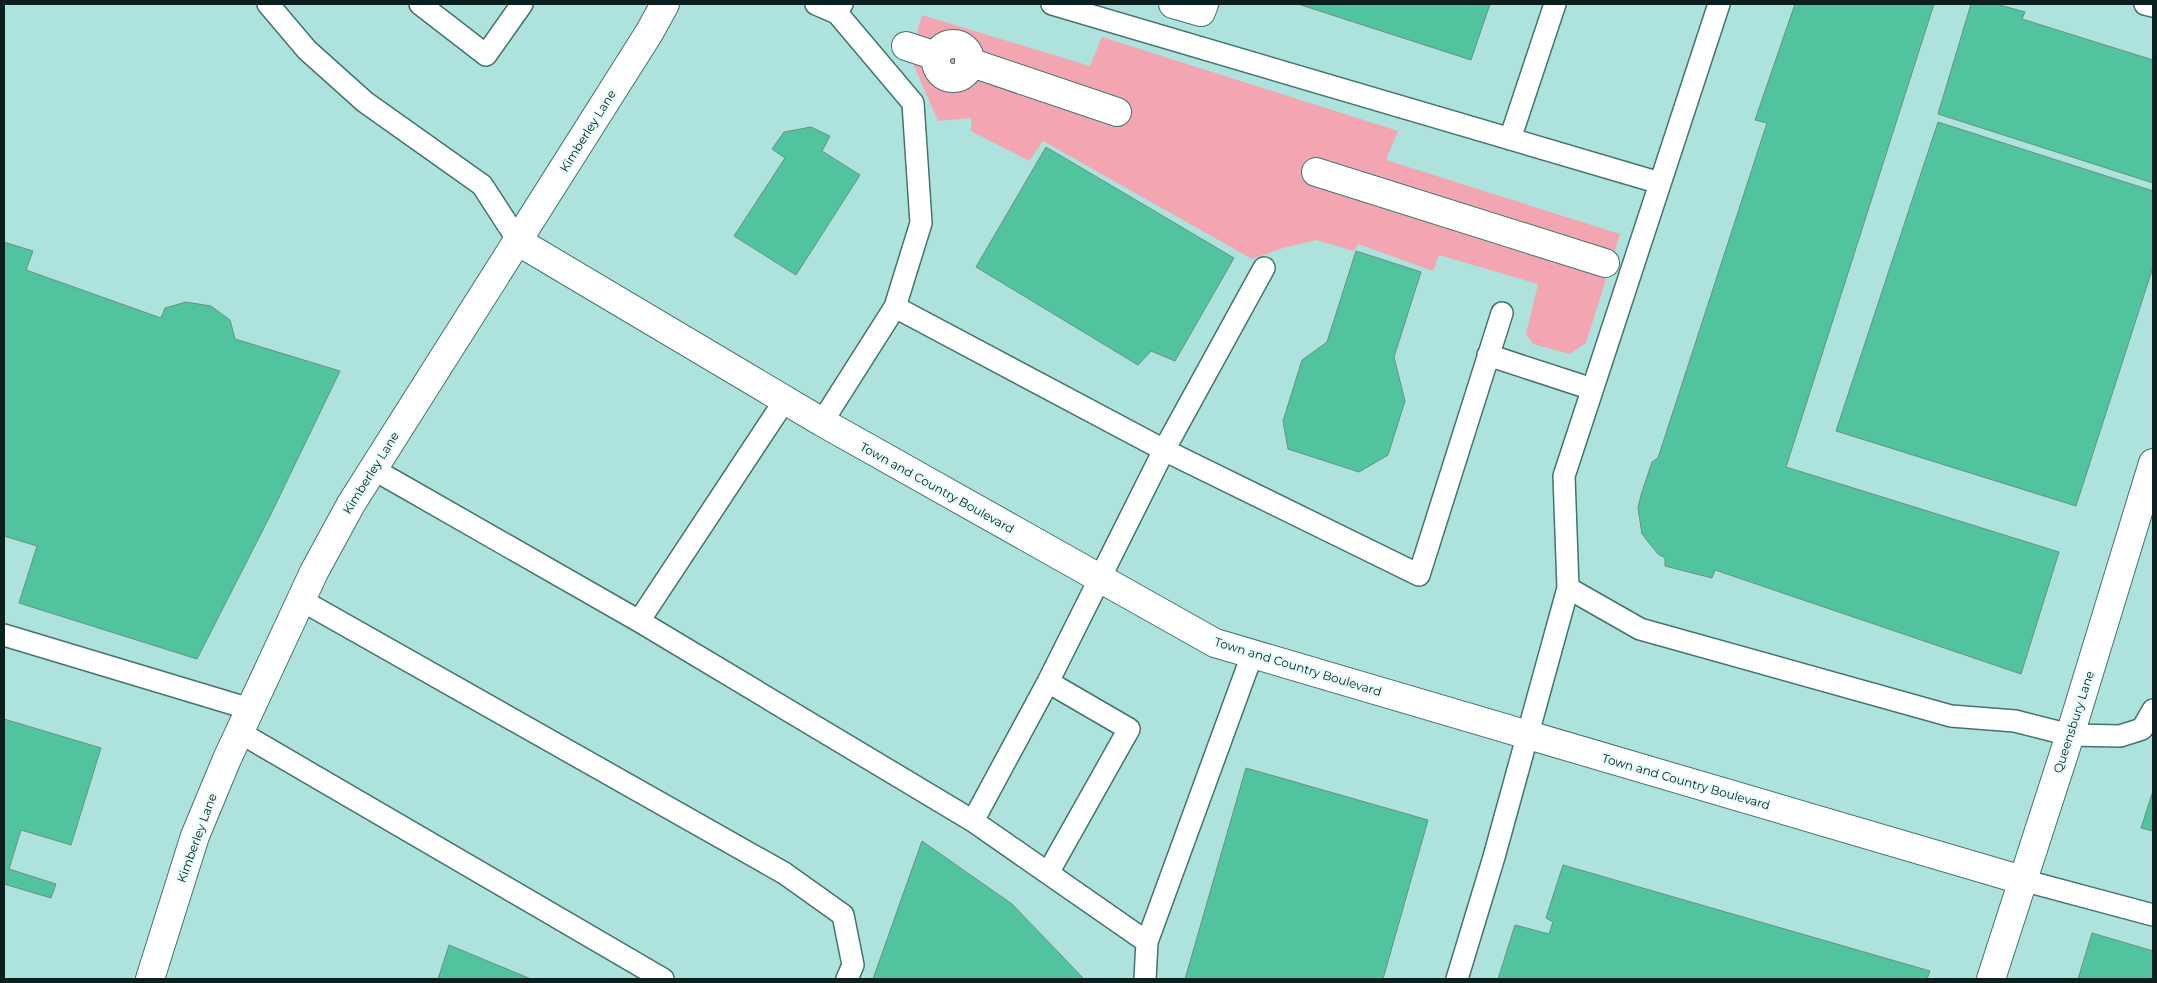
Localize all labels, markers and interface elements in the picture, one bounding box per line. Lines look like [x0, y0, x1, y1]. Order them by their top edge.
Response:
street label: Kimberley Lane [556, 87, 619, 175]
street label: Kimberley Lane [339, 429, 402, 517]
street label: Town and Country Boulevard [857, 439, 1017, 536]
street label: Town and Country Boulevard [1213, 634, 1384, 699]
street label: Queensbury Lane [2050, 669, 2097, 775]
street label: Town and Country Boulevard [1600, 750, 1772, 813]
street label: Kimberley Lane [173, 791, 220, 885]

